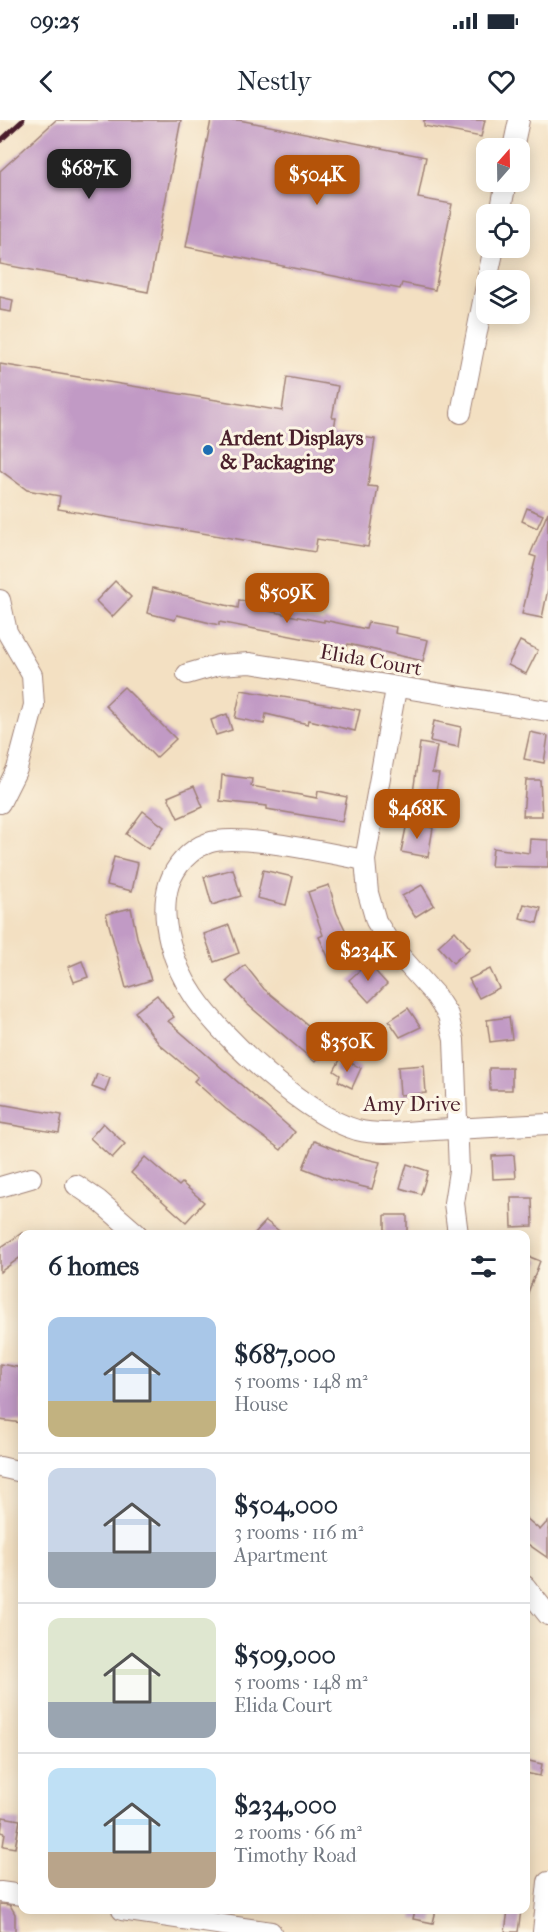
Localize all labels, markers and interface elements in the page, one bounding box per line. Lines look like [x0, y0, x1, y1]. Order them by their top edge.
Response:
text: 09:25 [30, 8, 80, 34]
icon: back [30, 65, 63, 98]
text: Nestly [237, 65, 311, 97]
icon: heart [485, 65, 518, 98]
north arrow [476, 138, 530, 192]
map controls [476, 138, 530, 324]
pin: $687K [47, 149, 131, 200]
pin: $504K [275, 155, 359, 206]
text: $687K [61, 157, 117, 180]
text: $504K [289, 163, 345, 186]
button: locate [476, 204, 530, 258]
button: layers [476, 270, 530, 324]
place label: Ardent Displays & Packaging [218, 426, 364, 474]
marker: Ardent Displays & Packaging [201, 443, 215, 457]
pin: $509K [245, 573, 329, 624]
text: $509K [259, 581, 315, 604]
street label: Elida Court [318, 639, 424, 681]
pin: $468K [375, 789, 459, 840]
text: $468K [388, 797, 446, 820]
pin: $234K [326, 931, 410, 982]
text: $234K [340, 939, 396, 962]
pin: $350K [305, 1022, 389, 1073]
text: $350K [320, 1030, 374, 1053]
street label: Amy Drive [362, 1092, 461, 1116]
icon: filters [467, 1250, 500, 1283]
text: 6 homes [48, 1251, 139, 1282]
text: $687,000 [234, 1339, 336, 1370]
icon: home [96, 1341, 168, 1413]
text: 5 rooms · 148 m² [234, 1370, 368, 1393]
text: House [234, 1393, 288, 1416]
text: $504,000 [234, 1490, 338, 1521]
icon: home [96, 1492, 168, 1564]
text: 3 rooms · 116 m² [234, 1521, 363, 1544]
text: Apartment [234, 1544, 328, 1567]
text: $509,000 [234, 1640, 336, 1671]
icon: home [96, 1642, 168, 1714]
text: 5 rooms · 148 m² [234, 1671, 368, 1694]
text: Elida Court [234, 1694, 332, 1717]
text: $234,000 [234, 1790, 337, 1821]
icon: home [96, 1792, 168, 1864]
text: 2 rooms · 66 m² [234, 1821, 362, 1844]
text: Timothy Road [234, 1844, 357, 1867]

